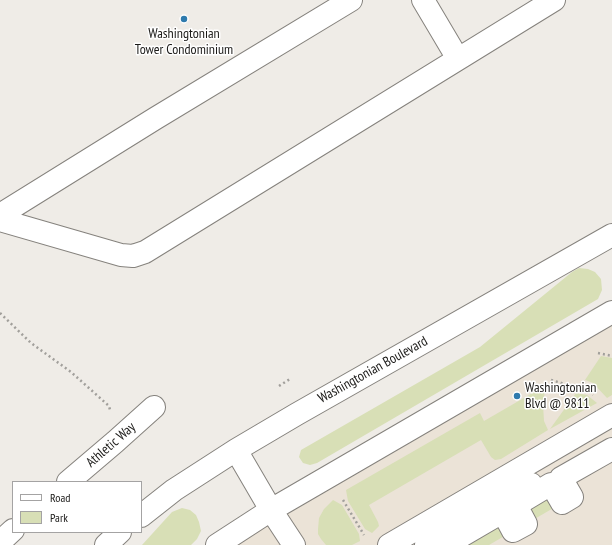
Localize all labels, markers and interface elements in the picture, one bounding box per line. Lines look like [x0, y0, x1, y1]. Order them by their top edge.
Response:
marker: Washingtonian Tower Condominium [179, 14, 189, 24]
place label: Washingtonian Tower Condominium [135, 26, 233, 58]
street label: Washingtonian Boulevard [315, 333, 431, 407]
place label: Washingtonian Blvd @ 9811 [525, 380, 596, 412]
marker: Washingtonian Blvd @ 9811 [512, 391, 522, 401]
street label: Athletic Way [83, 419, 139, 471]
legend [12, 481, 142, 533]
text: Road [50, 490, 70, 505]
text: Park [50, 510, 68, 525]

